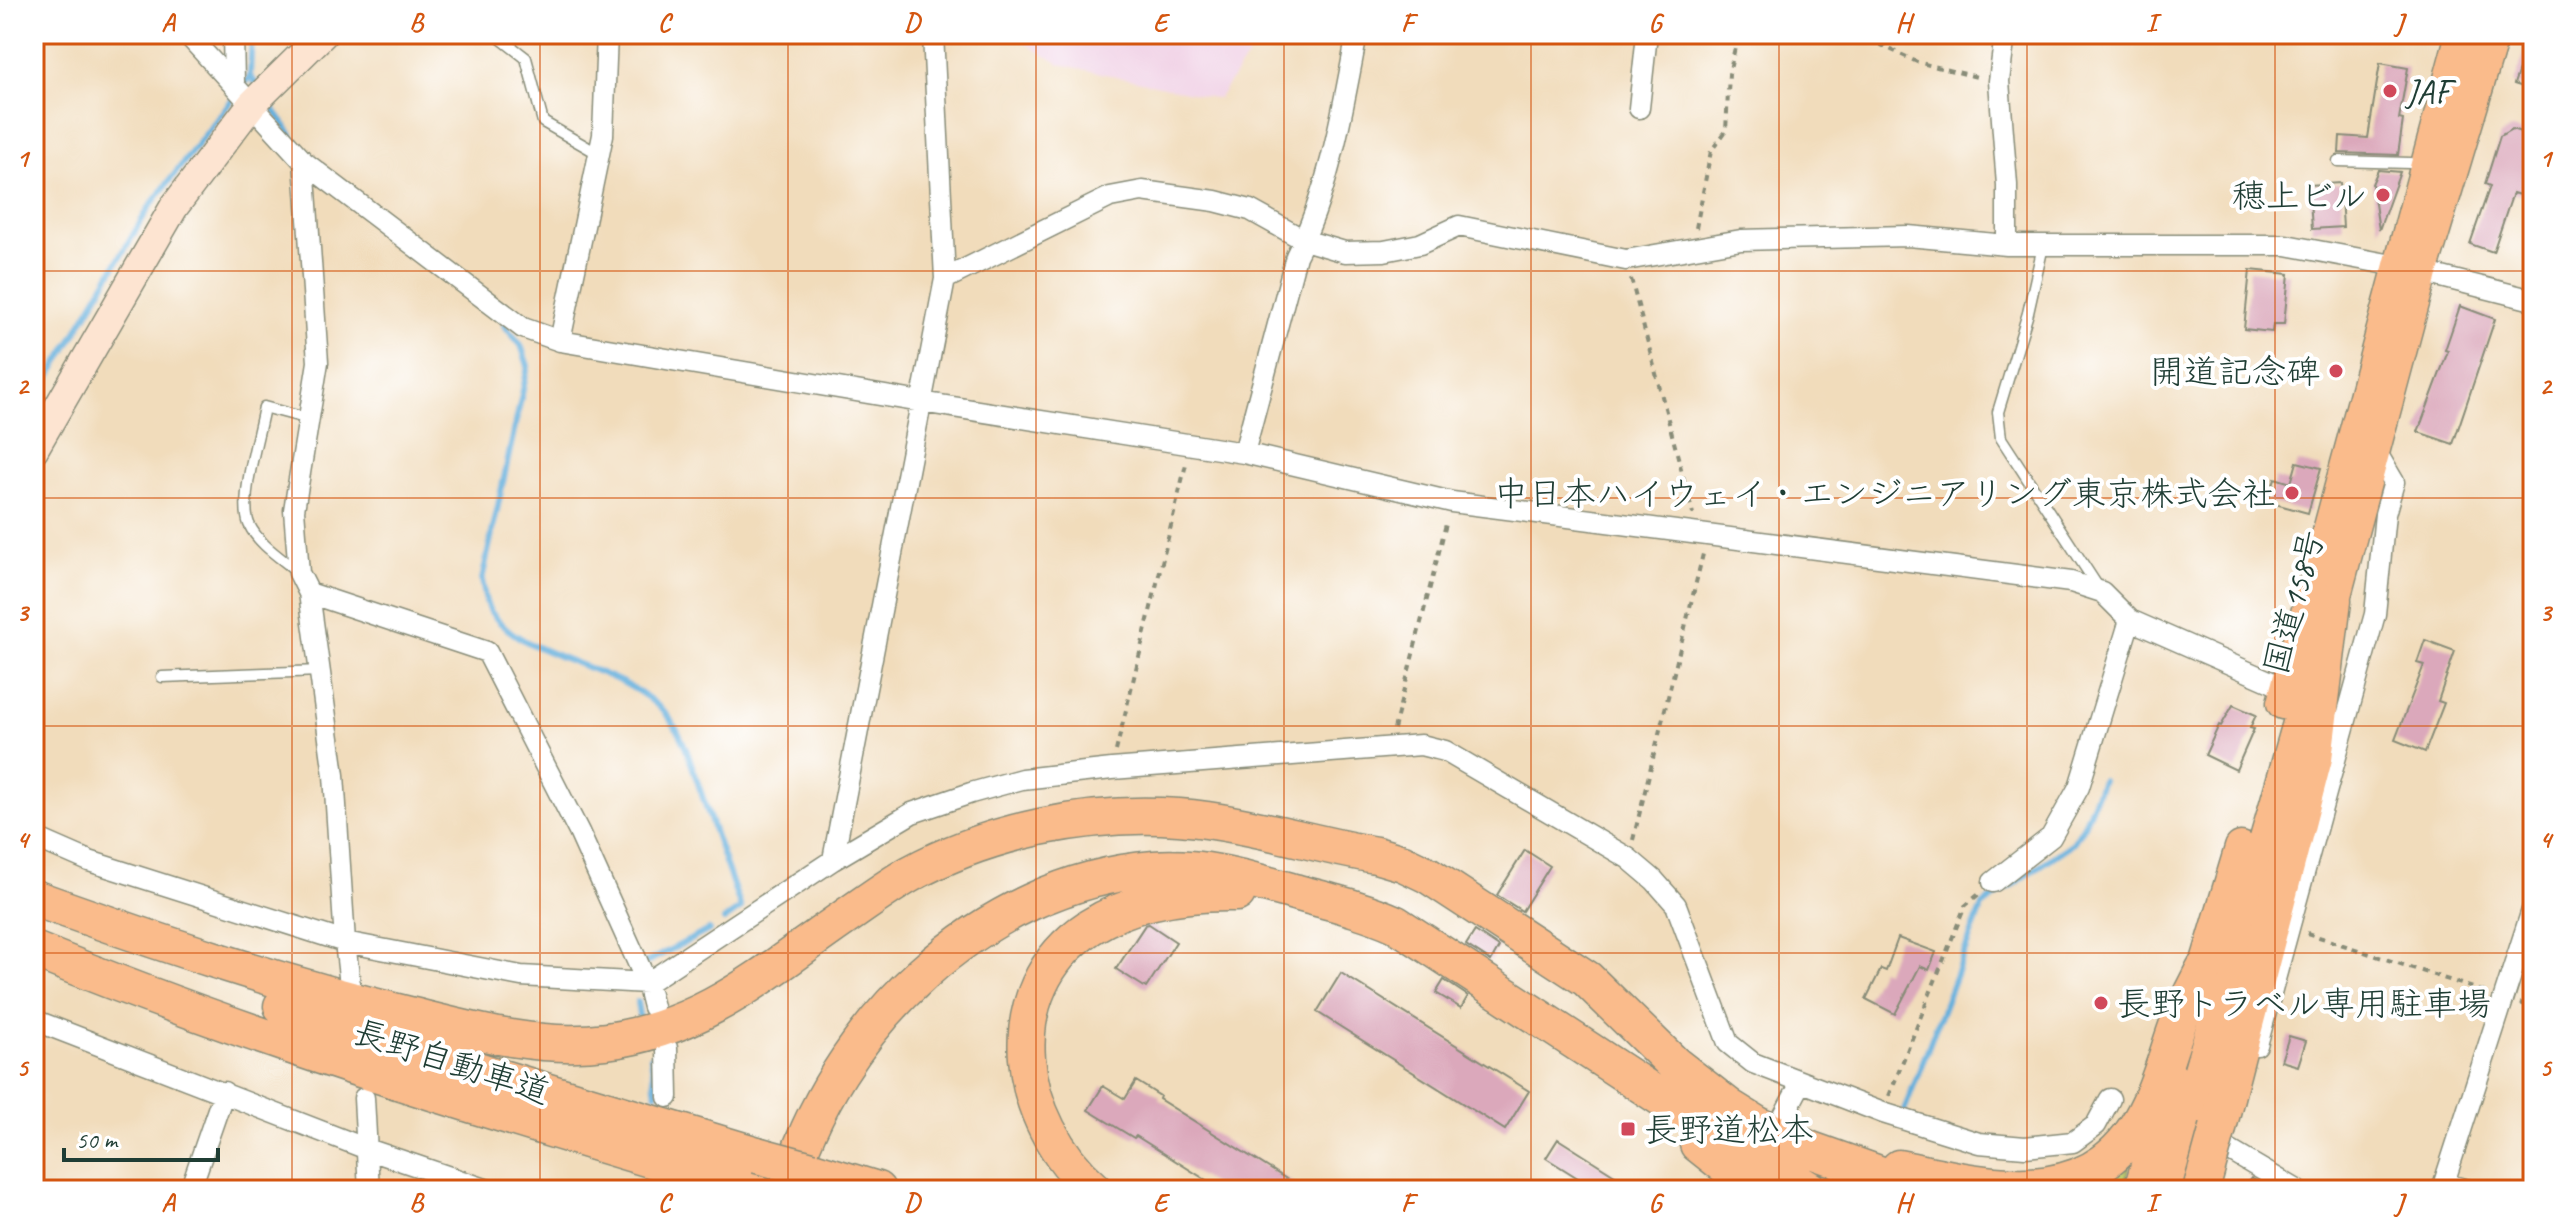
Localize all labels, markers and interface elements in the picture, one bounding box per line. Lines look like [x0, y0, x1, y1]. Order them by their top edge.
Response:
text: A [161, 6, 176, 39]
text: B [409, 6, 425, 39]
text: C [658, 6, 674, 39]
text: D [904, 6, 922, 39]
text: E [1153, 6, 1171, 39]
text: F [1401, 6, 1419, 39]
text: G [1649, 6, 1665, 39]
text: H [1896, 6, 1916, 39]
text: I [2146, 6, 2163, 39]
text: J [2393, 6, 2408, 39]
place label: JAF [2404, 70, 2456, 113]
marker: JAF [2381, 82, 2399, 100]
text: 1 [16, 142, 31, 175]
text: 1 [2539, 142, 2554, 175]
place label: 穂上ビル [2232, 174, 2367, 217]
marker: 穂上ビル [2374, 186, 2392, 204]
place label: 開道記念碑 [2150, 350, 2320, 393]
marker: 開道記念碑 [2327, 362, 2345, 380]
text: 2 [16, 369, 30, 402]
text: 2 [2539, 369, 2553, 402]
place label: 中日本ハイウェイ・エンジニアリング東京株式会社 [1494, 472, 2276, 515]
marker: 中日本ハイウェイ・エンジニアリング東京株式会社 [2283, 484, 2301, 502]
street label: 国道158号 [2254, 525, 2333, 679]
text: 3 [16, 596, 30, 629]
text: 3 [2539, 596, 2553, 629]
text: 4 [16, 823, 31, 856]
text: 4 [2539, 823, 2554, 856]
place label: 長野トラベル専用駐車場 [2117, 982, 2491, 1025]
marker: 長野トラベル専用駐車場 [2092, 994, 2110, 1012]
street label: 長野自動車道 [348, 1010, 555, 1113]
text: 5 [16, 1051, 30, 1084]
text: 5 [2539, 1051, 2553, 1084]
place label: 長野道松本 [1644, 1108, 1814, 1151]
scale bar [64, 1112, 218, 1162]
marker: 長野道松本 [1619, 1120, 1637, 1138]
text: 50 m [76, 1125, 119, 1155]
text: A [161, 1186, 176, 1219]
text: B [409, 1186, 425, 1219]
text: C [658, 1186, 674, 1219]
text: D [904, 1186, 922, 1219]
text: E [1153, 1186, 1171, 1219]
text: F [1401, 1186, 1419, 1219]
text: G [1649, 1186, 1665, 1219]
text: H [1896, 1186, 1916, 1219]
text: I [2146, 1186, 2163, 1219]
text: J [2393, 1186, 2408, 1219]

